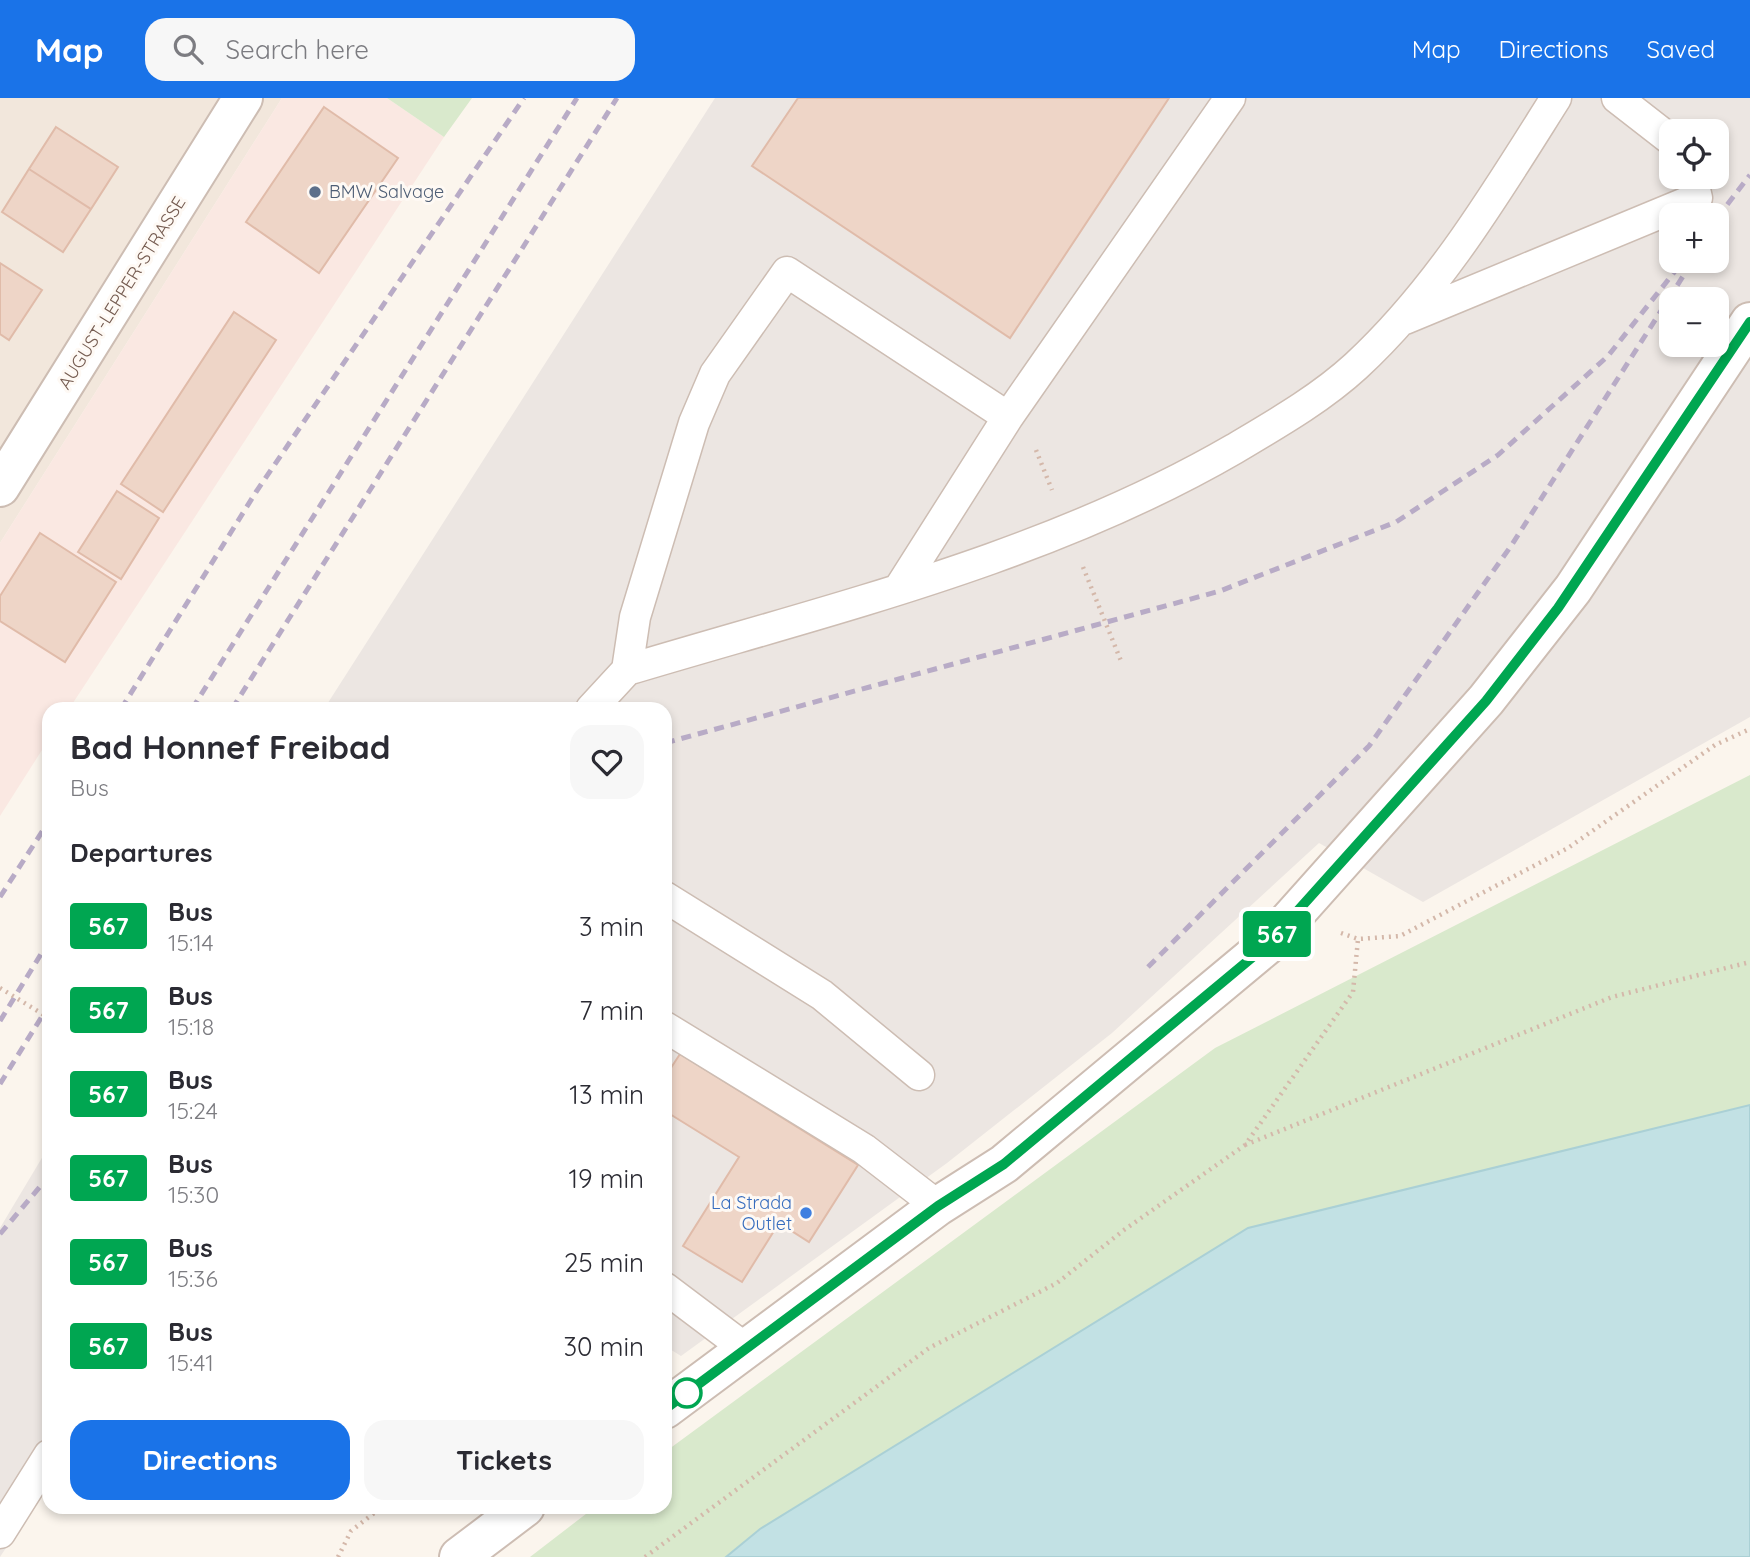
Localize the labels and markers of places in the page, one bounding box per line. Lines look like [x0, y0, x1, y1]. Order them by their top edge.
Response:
place label: BMW Salvage [329, 180, 444, 203]
marker: BMW Salvage [307, 184, 323, 200]
place label: La Strada Outlet [711, 1191, 792, 1235]
marker: La Strada Outlet [798, 1205, 814, 1221]
unlabelled marker [672, 1378, 702, 1408]

